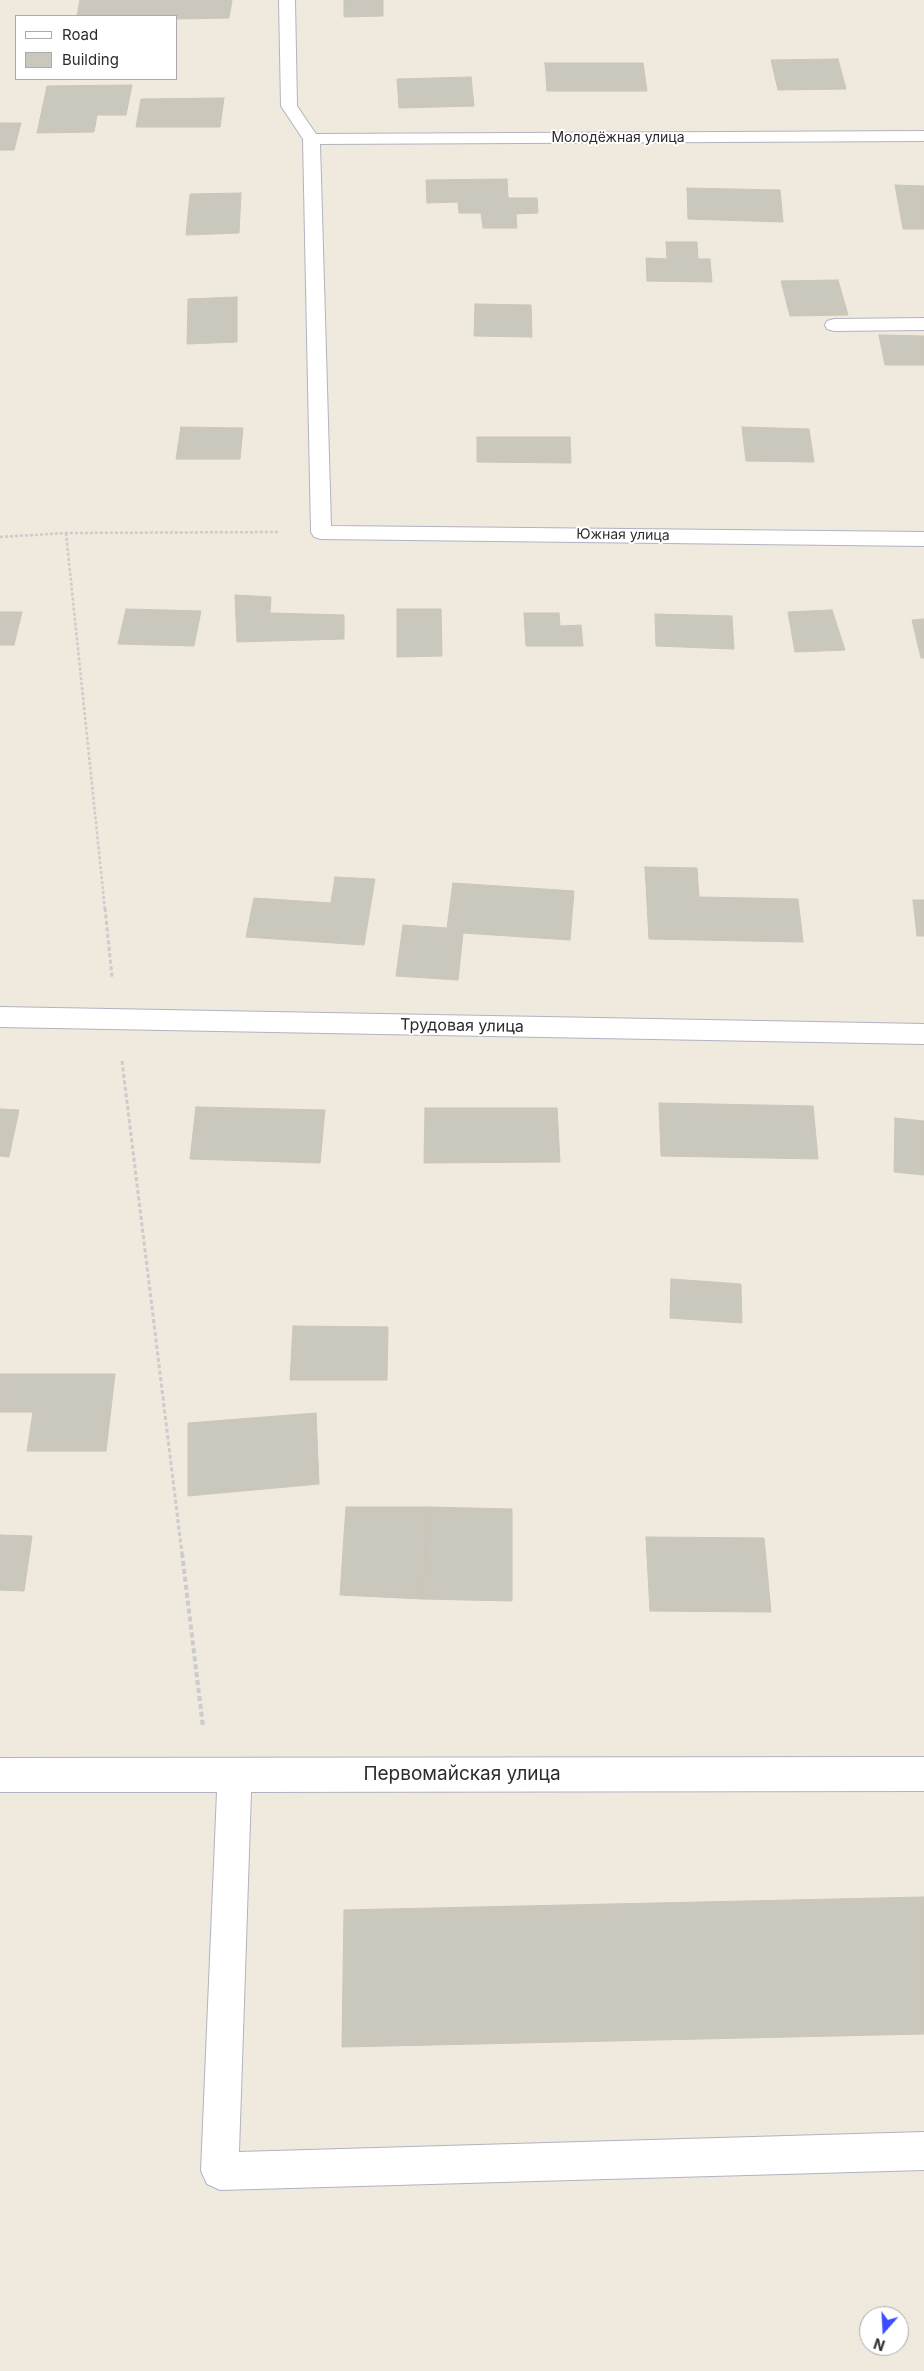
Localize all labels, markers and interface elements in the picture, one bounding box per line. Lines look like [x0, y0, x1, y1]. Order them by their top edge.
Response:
legend [15, 15, 178, 80]
text: Road [62, 25, 98, 44]
text: Building [62, 50, 119, 69]
street label: Молодёжная улица [551, 130, 685, 146]
street label: Южная улица [576, 526, 670, 544]
street label: Трудовая улица [400, 1015, 524, 1037]
street label: Первомайская улица [363, 1763, 561, 1785]
north arrow [859, 2306, 909, 2356]
text: N [871, 2335, 887, 2354]

